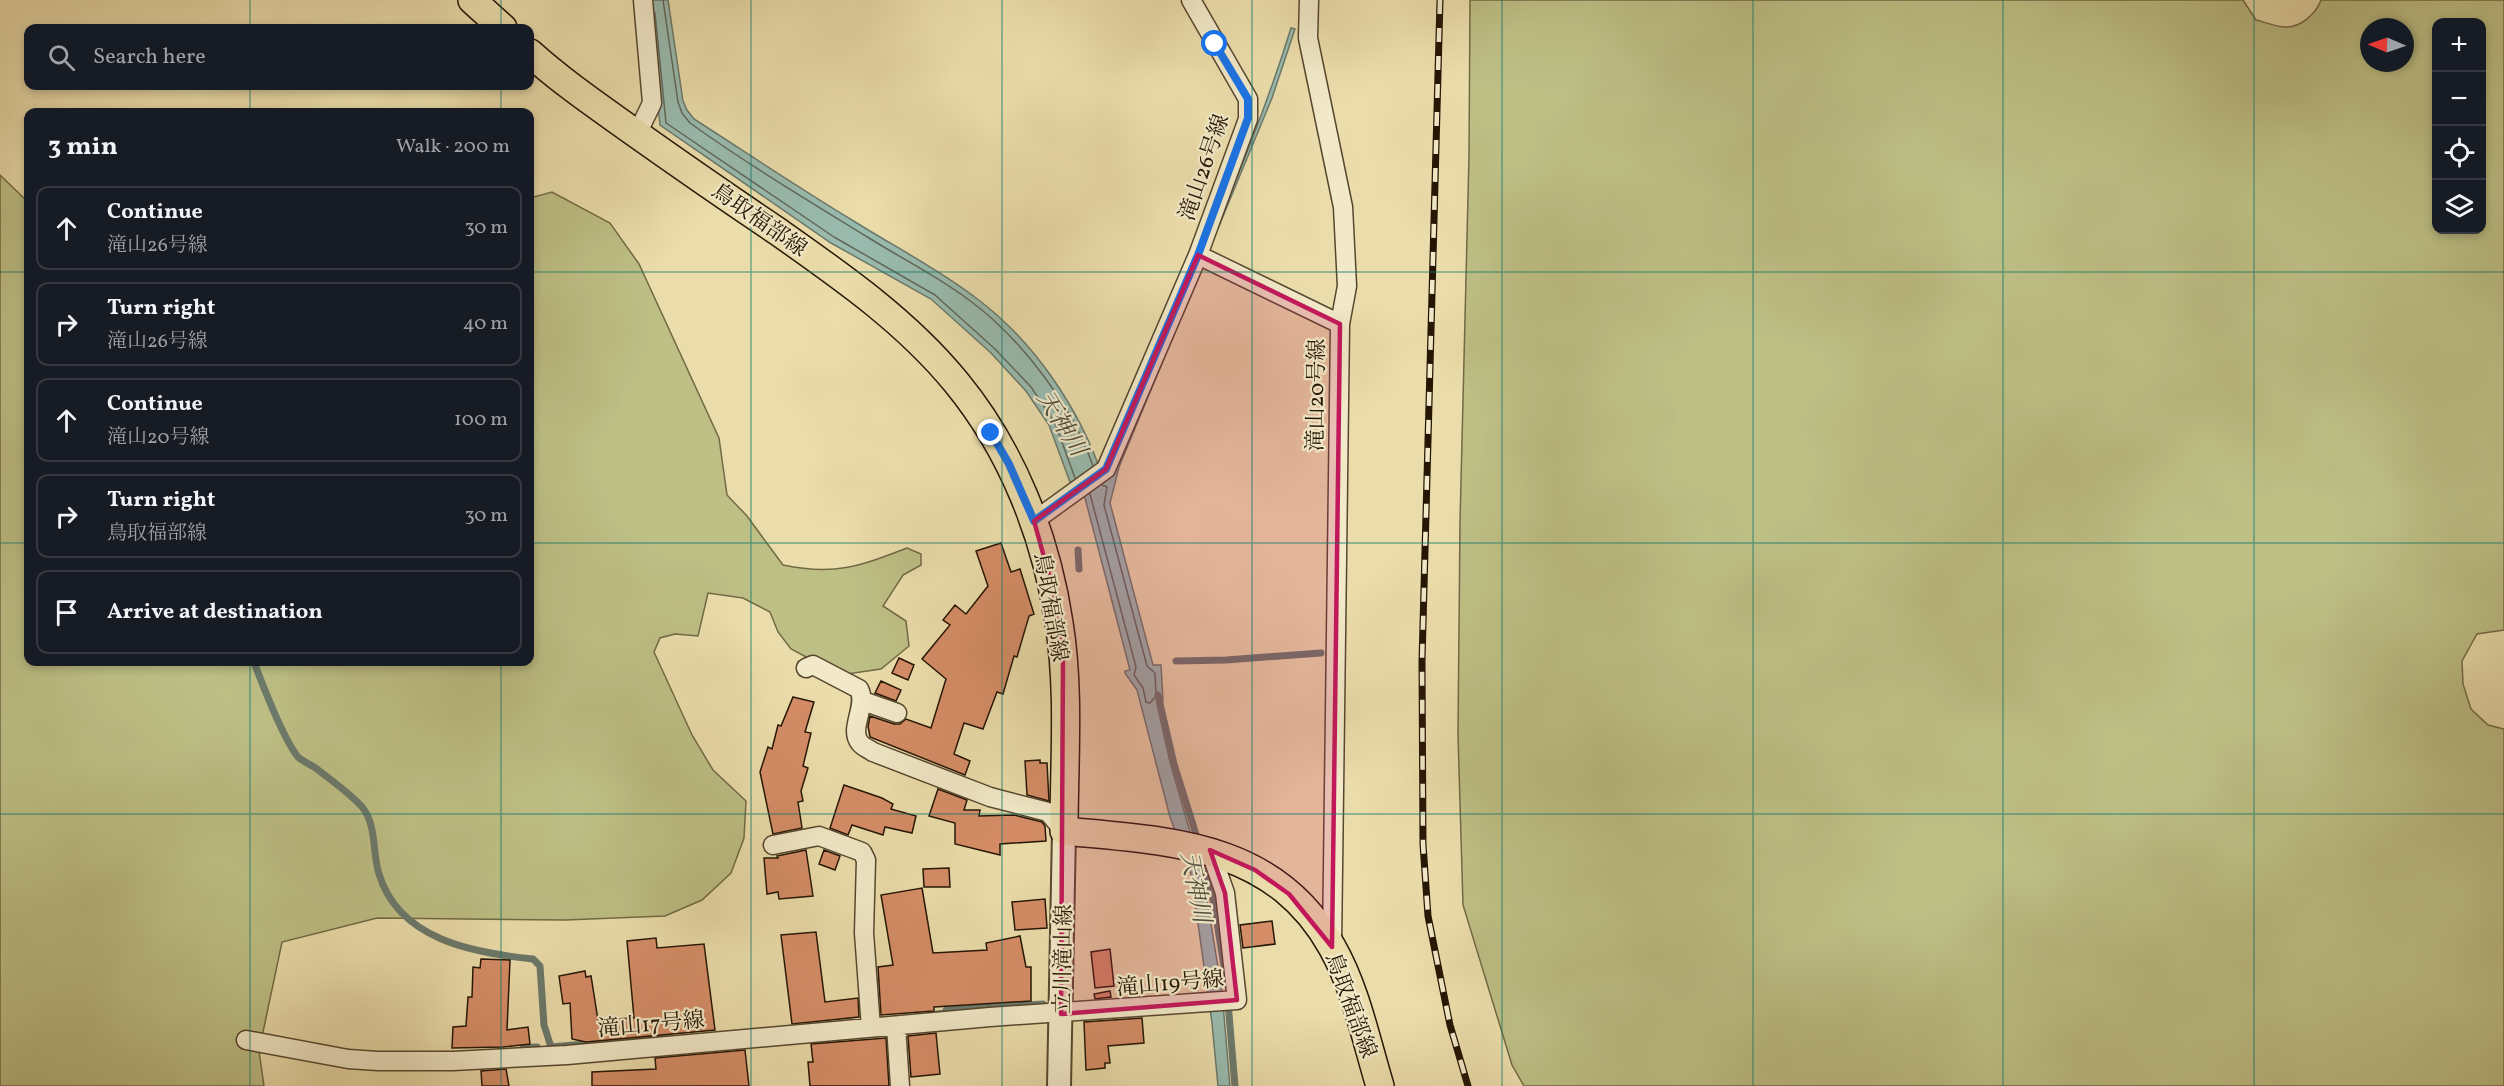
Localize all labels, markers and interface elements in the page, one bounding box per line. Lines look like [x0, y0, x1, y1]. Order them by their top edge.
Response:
north arrow [2360, 18, 2414, 72]
map controls [2432, 18, 2486, 234]
button: + [2432, 18, 2486, 72]
search box [24, 24, 534, 90]
route start [1201, 30, 1227, 56]
icon: search [45, 41, 78, 74]
text: Search here [93, 42, 206, 73]
button: − [2432, 72, 2486, 126]
street label: 滝山26号線 [1173, 110, 1238, 225]
button: locate [2432, 126, 2486, 180]
text: 3 min [48, 129, 118, 165]
text: Walk · 200 m [396, 133, 510, 161]
street label: 鳥取福部線 [705, 177, 813, 265]
button: layers [2432, 180, 2486, 234]
text: Continue [107, 197, 203, 228]
icon: ahead [50, 212, 83, 245]
text: 30 m [464, 214, 508, 242]
text: 滝山26号線 [107, 232, 208, 260]
text: Turn right [107, 293, 215, 324]
icon: right [50, 308, 83, 341]
text: 40 m [463, 310, 508, 338]
text: 滝山26号線 [107, 328, 208, 356]
street label: 滝山20号線 [1301, 338, 1334, 452]
water label: 天神川 [1027, 385, 1095, 466]
text: Continue [107, 389, 203, 420]
icon: ahead [50, 404, 83, 437]
text: 100 m [454, 406, 508, 434]
route end [977, 419, 1003, 445]
text: 滝山20号線 [107, 424, 210, 452]
text: Turn right [107, 485, 215, 516]
icon: right [50, 500, 83, 533]
text: 30 m [464, 502, 508, 530]
text: 鳥取福部線 [107, 520, 207, 548]
street label: 鳥取福部線 [1025, 551, 1074, 664]
icon: arrive [50, 596, 83, 629]
text: Arrive at destination [107, 597, 323, 628]
water label: 天神川 [1170, 849, 1218, 929]
street label: 立川滝山線 [1048, 904, 1081, 1014]
street label: 鳥取福部線 [1316, 949, 1383, 1063]
street label: 滝山19号線 [1115, 964, 1225, 1005]
street label: 滝山17号線 [596, 1005, 706, 1046]

